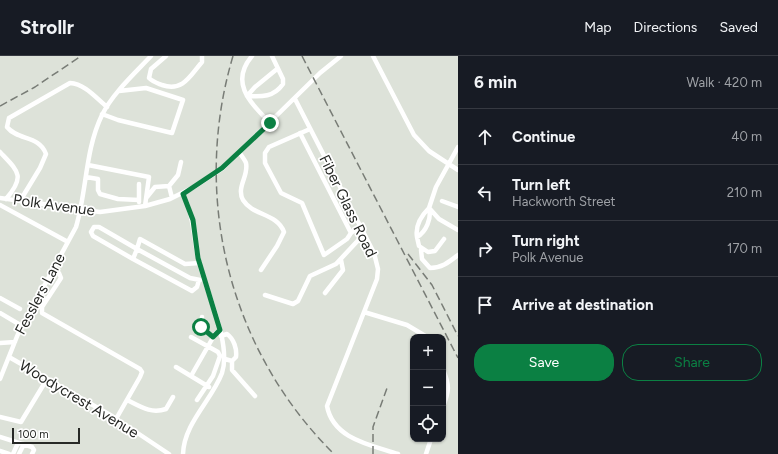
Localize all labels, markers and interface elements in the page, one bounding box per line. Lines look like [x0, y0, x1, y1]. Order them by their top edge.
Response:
text: Strollr [20, 16, 74, 39]
text: Map [584, 19, 612, 36]
text: Directions [634, 19, 697, 36]
text: Saved [719, 19, 758, 36]
text: 6 min [474, 72, 517, 92]
text: Walk · 420 m [687, 75, 762, 90]
route end [261, 114, 279, 132]
icon: ahead [474, 126, 496, 148]
text: Continue [512, 128, 575, 146]
text: 40 m [731, 129, 762, 144]
street label: Fiber Glass Road [315, 152, 381, 260]
text: Turn left [512, 176, 570, 194]
icon: left [474, 182, 496, 204]
text: 210 m [727, 185, 762, 200]
street label: Polk Avenue [12, 190, 96, 220]
text: Hackworth Street [512, 194, 616, 209]
text: Turn right [512, 232, 580, 250]
icon: right [474, 238, 496, 260]
text: 170 m [727, 241, 762, 256]
street label: Fesslers Lane [11, 250, 69, 338]
text: Polk Avenue [512, 250, 583, 265]
icon: arrive [474, 294, 496, 316]
text: Arrive at destination [512, 296, 653, 314]
route start [192, 318, 210, 336]
map controls [410, 334, 446, 442]
button: + [410, 334, 446, 370]
button: Save [474, 344, 614, 381]
button: Share [622, 344, 762, 381]
street label: Woodycrest Avenue [16, 356, 142, 442]
button: − [410, 370, 446, 406]
button: locate [410, 406, 446, 442]
scale bar [12, 426, 80, 445]
text: 100 m [18, 428, 49, 441]

